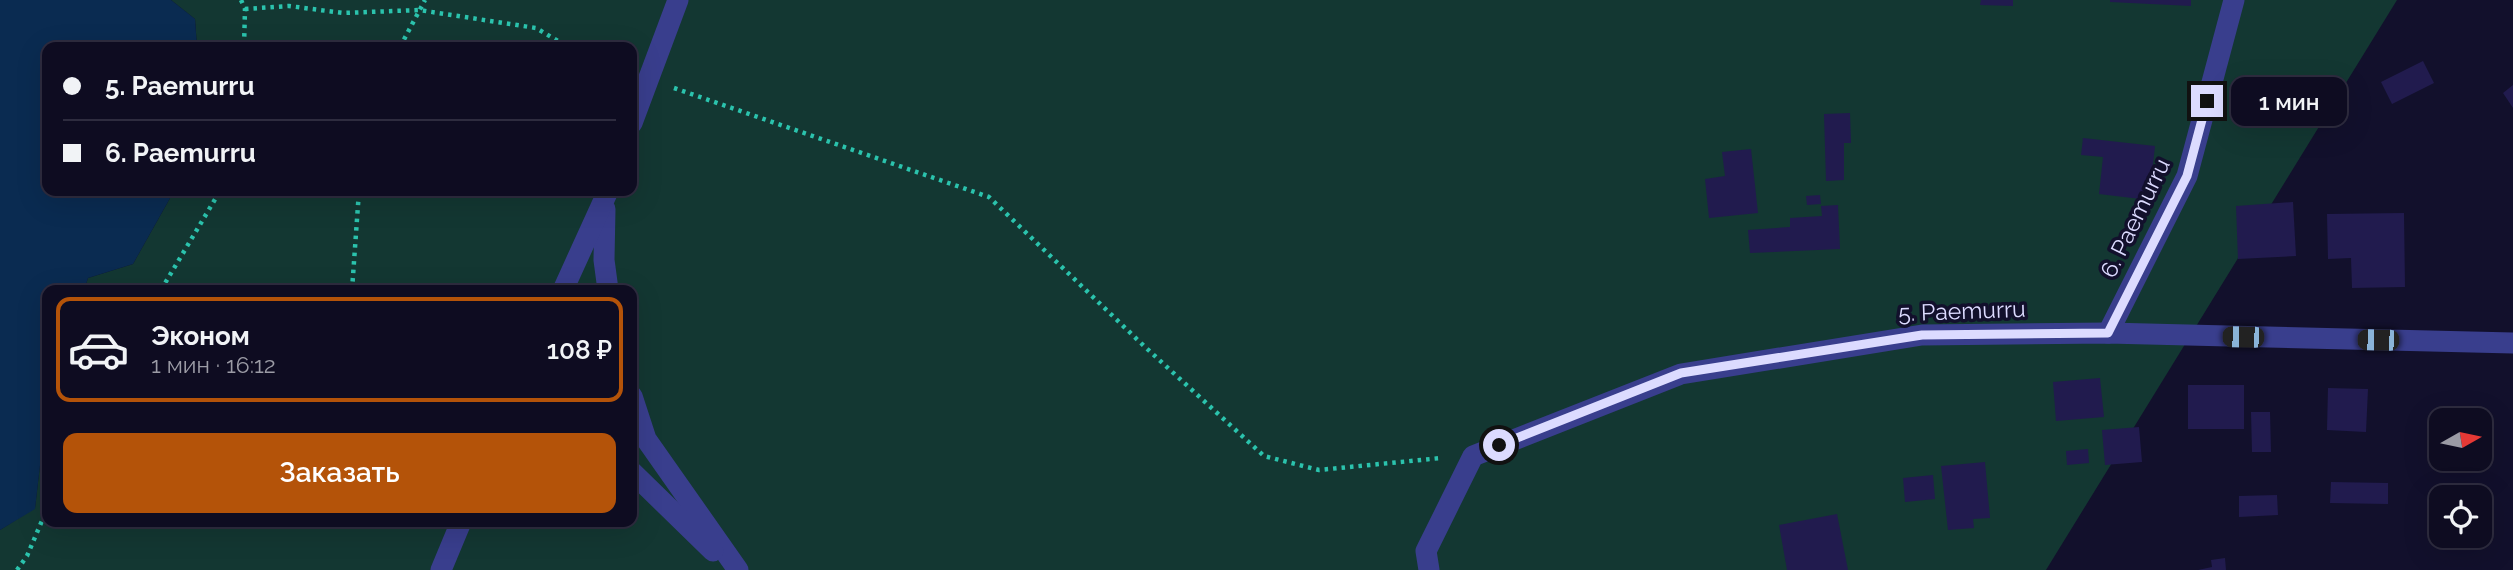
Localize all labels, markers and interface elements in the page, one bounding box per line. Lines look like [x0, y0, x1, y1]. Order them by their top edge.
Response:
text: 5. Paemurru [105, 71, 254, 101]
callout: 1 мин [2232, 76, 2347, 126]
route end [2191, 85, 2223, 117]
text: 1 мин [2259, 88, 2319, 115]
text: 6. Paemurru [105, 138, 256, 168]
street label: 6. Paemurru [2094, 154, 2175, 282]
street label: 5. Paemurru [1898, 295, 2026, 326]
icon: car [67, 318, 130, 381]
text: Эконом [151, 321, 250, 351]
car [2222, 326, 2265, 348]
car [2357, 329, 2400, 351]
text: 108 ₽ [547, 335, 612, 365]
text: 1 мин · 16:12 [151, 351, 276, 378]
north arrow [2429, 408, 2492, 471]
map controls [2429, 408, 2492, 548]
route start [1483, 429, 1515, 461]
button: Заказать [63, 433, 616, 513]
button: locate [2429, 485, 2492, 548]

